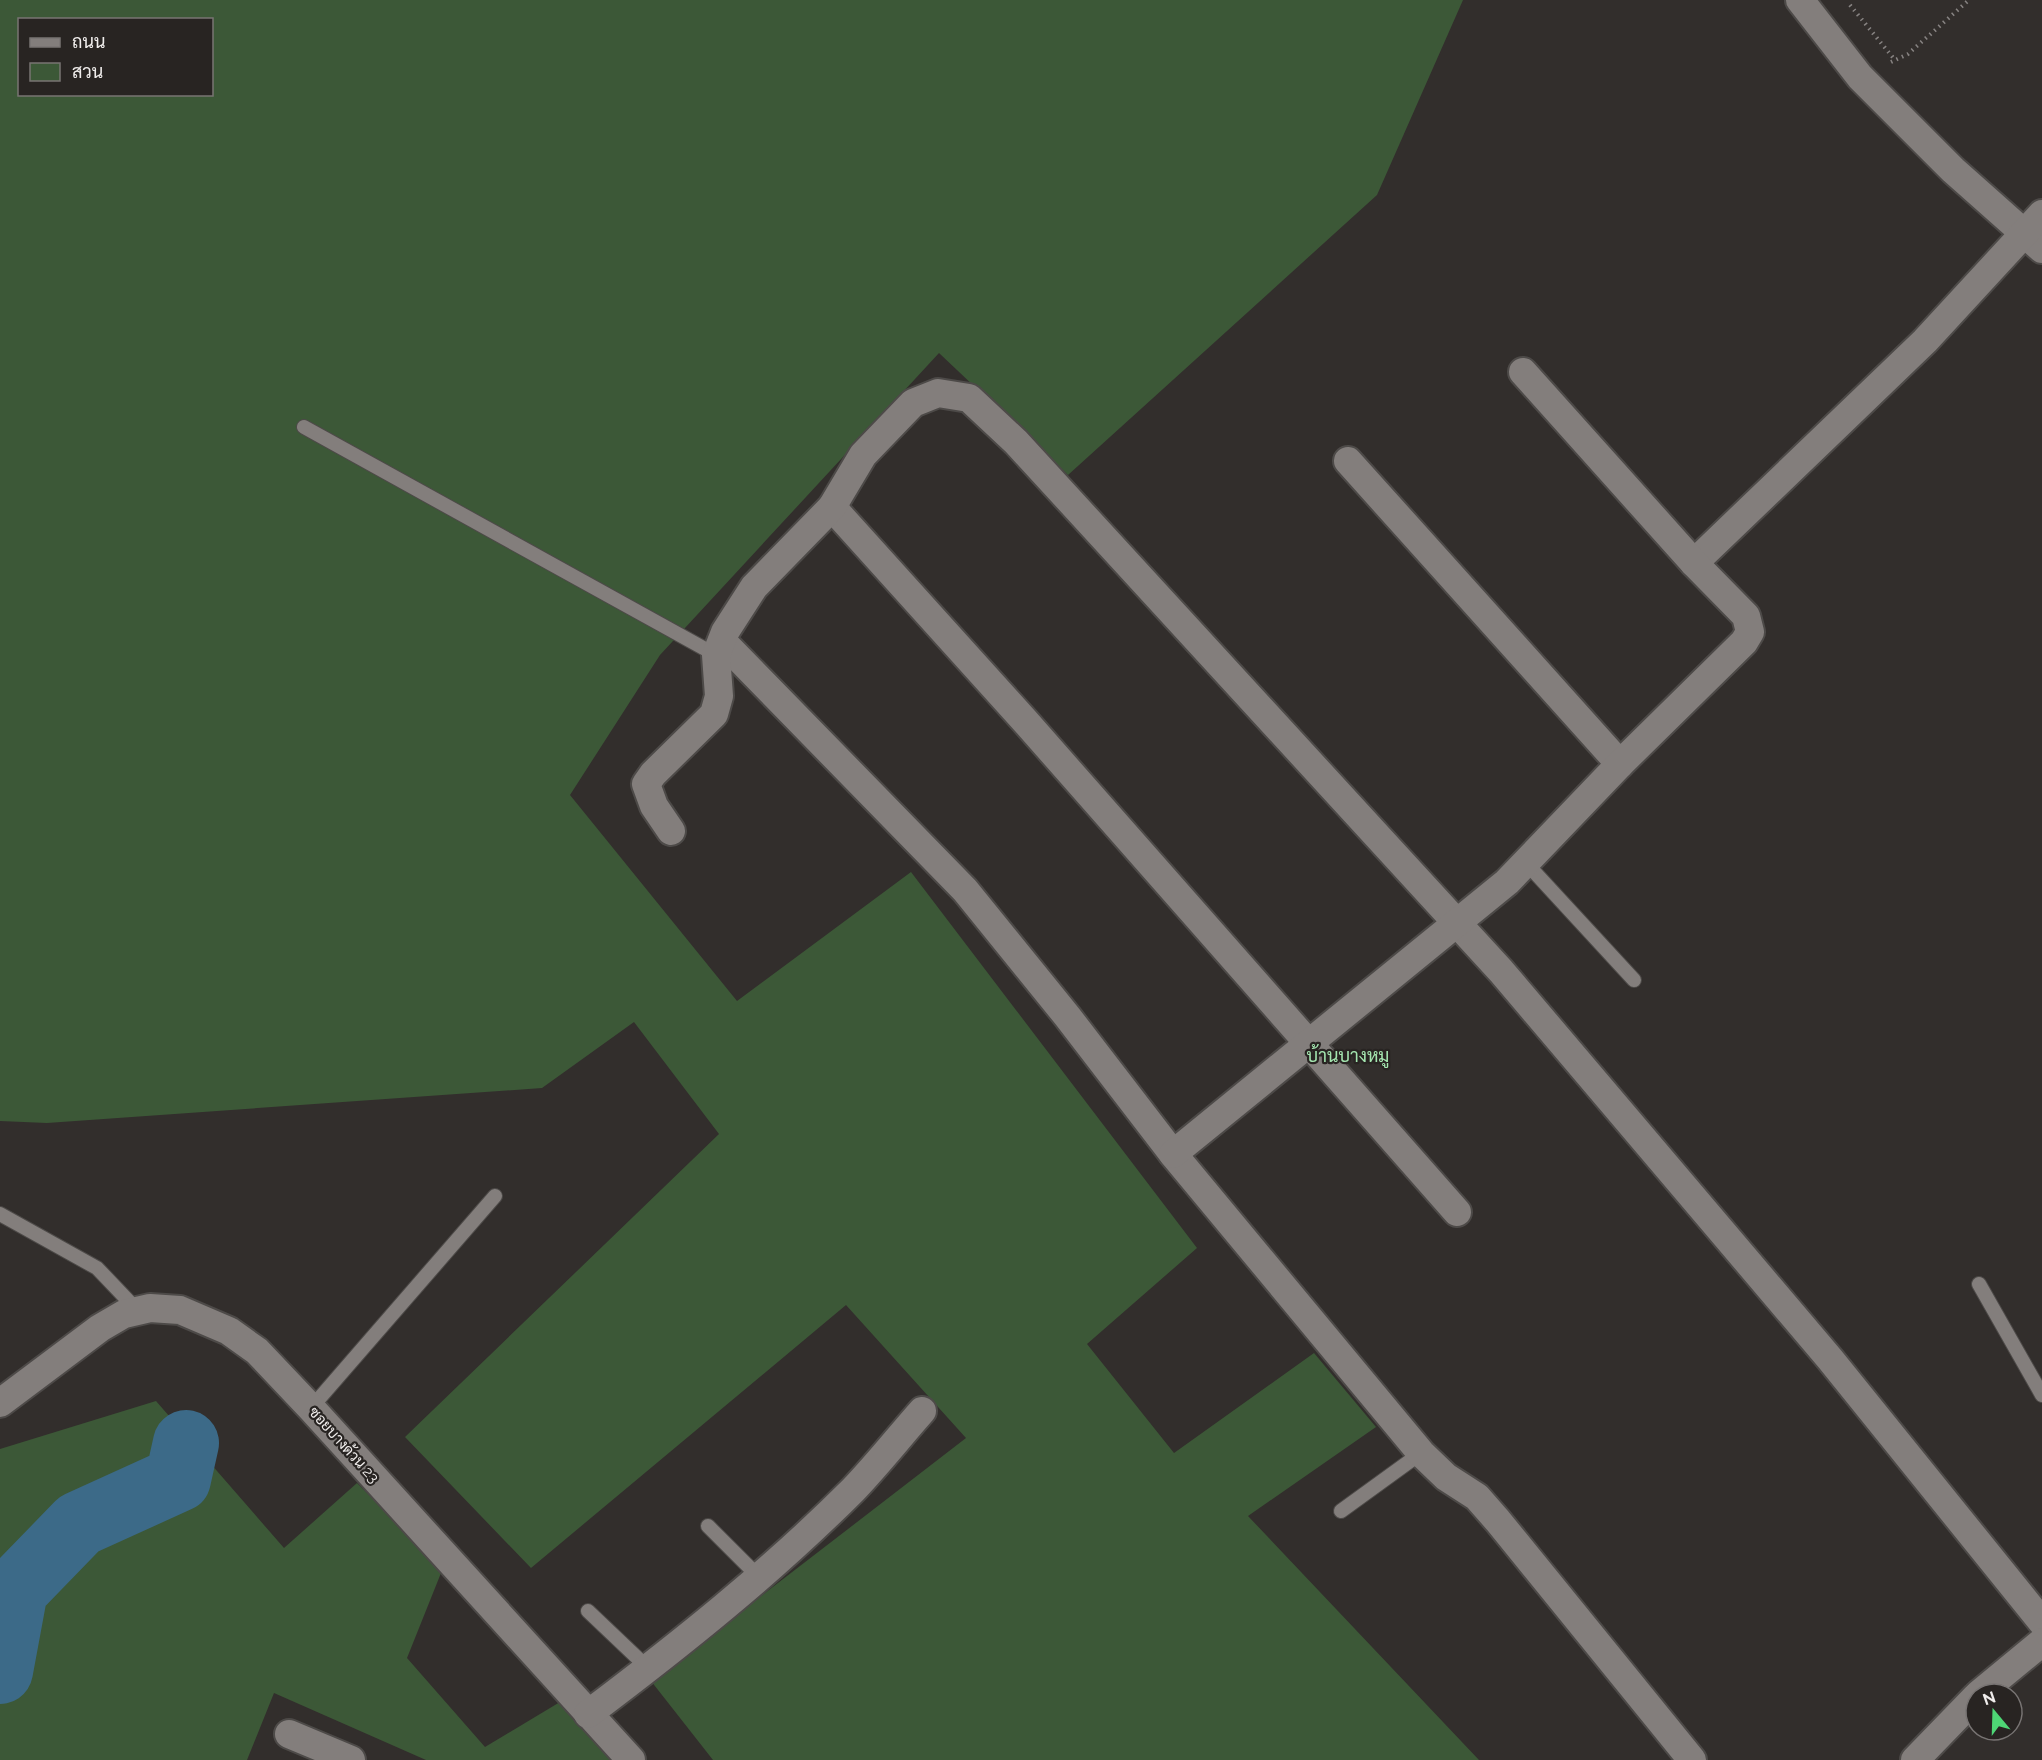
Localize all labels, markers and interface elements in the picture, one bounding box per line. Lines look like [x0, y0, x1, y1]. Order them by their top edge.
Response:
legend [18, 18, 213, 96]
text: ถนน [72, 31, 105, 52]
text: สวน [72, 61, 103, 82]
district label: บ้านบางหมู [1307, 1044, 1389, 1069]
street label: ซอยบางด้วน 23 [305, 1403, 384, 1487]
north arrow [1964, 1682, 2024, 1742]
text: N [1980, 1687, 1998, 1709]

